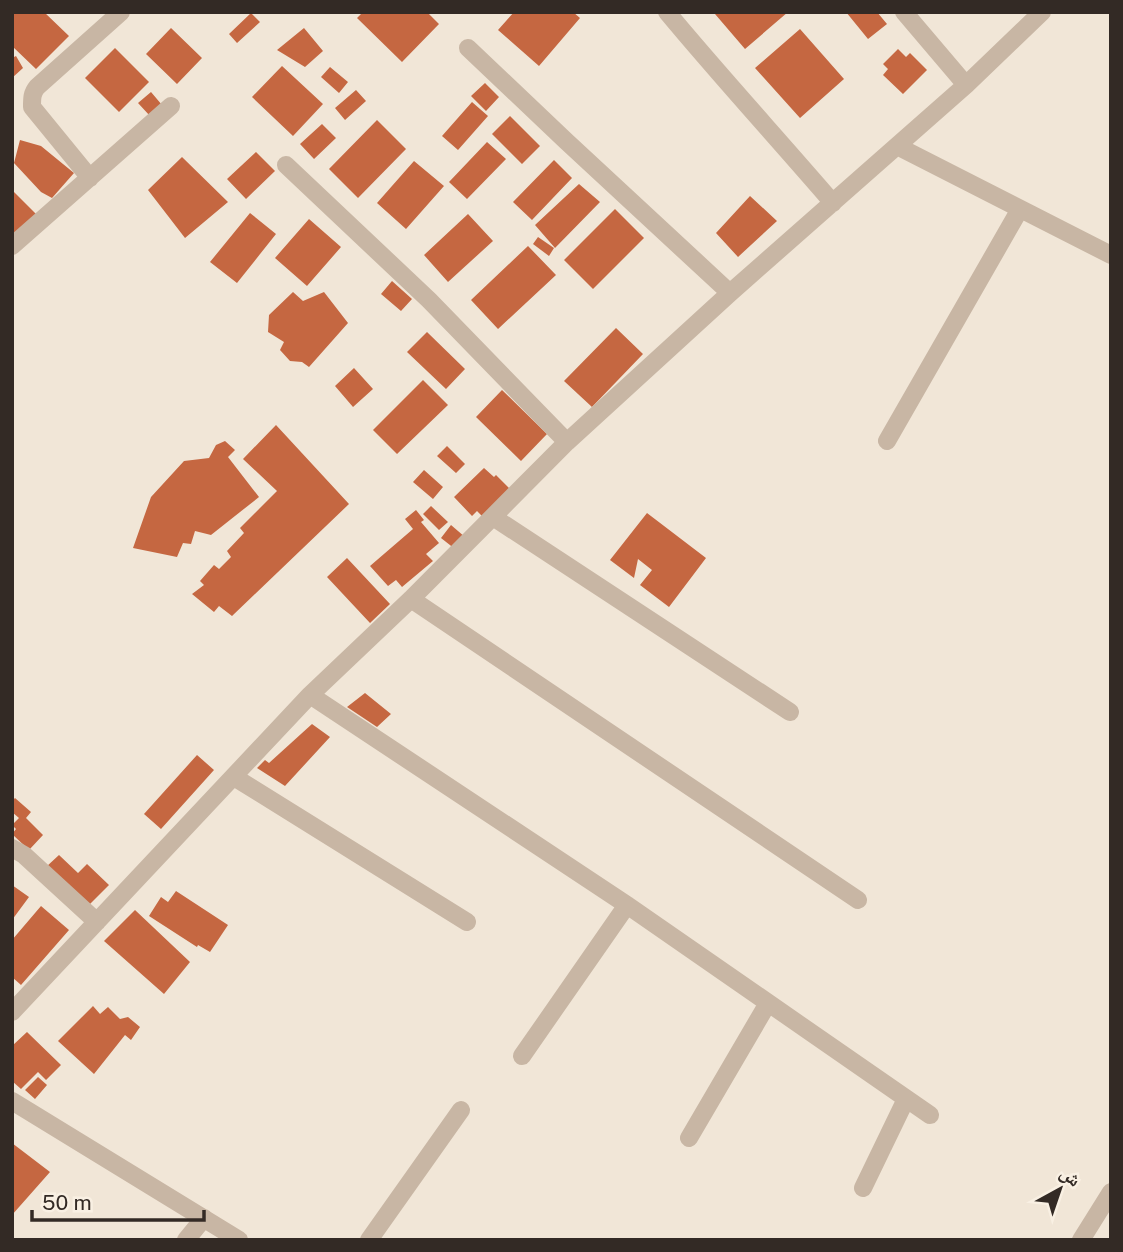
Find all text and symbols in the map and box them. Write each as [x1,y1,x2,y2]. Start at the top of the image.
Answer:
north arrow [1025,1154,1095,1224]
text: ش [1055,1161,1086,1192]
scale bar [32,1178,203,1222]
text: 50 m [42,1190,92,1215]

